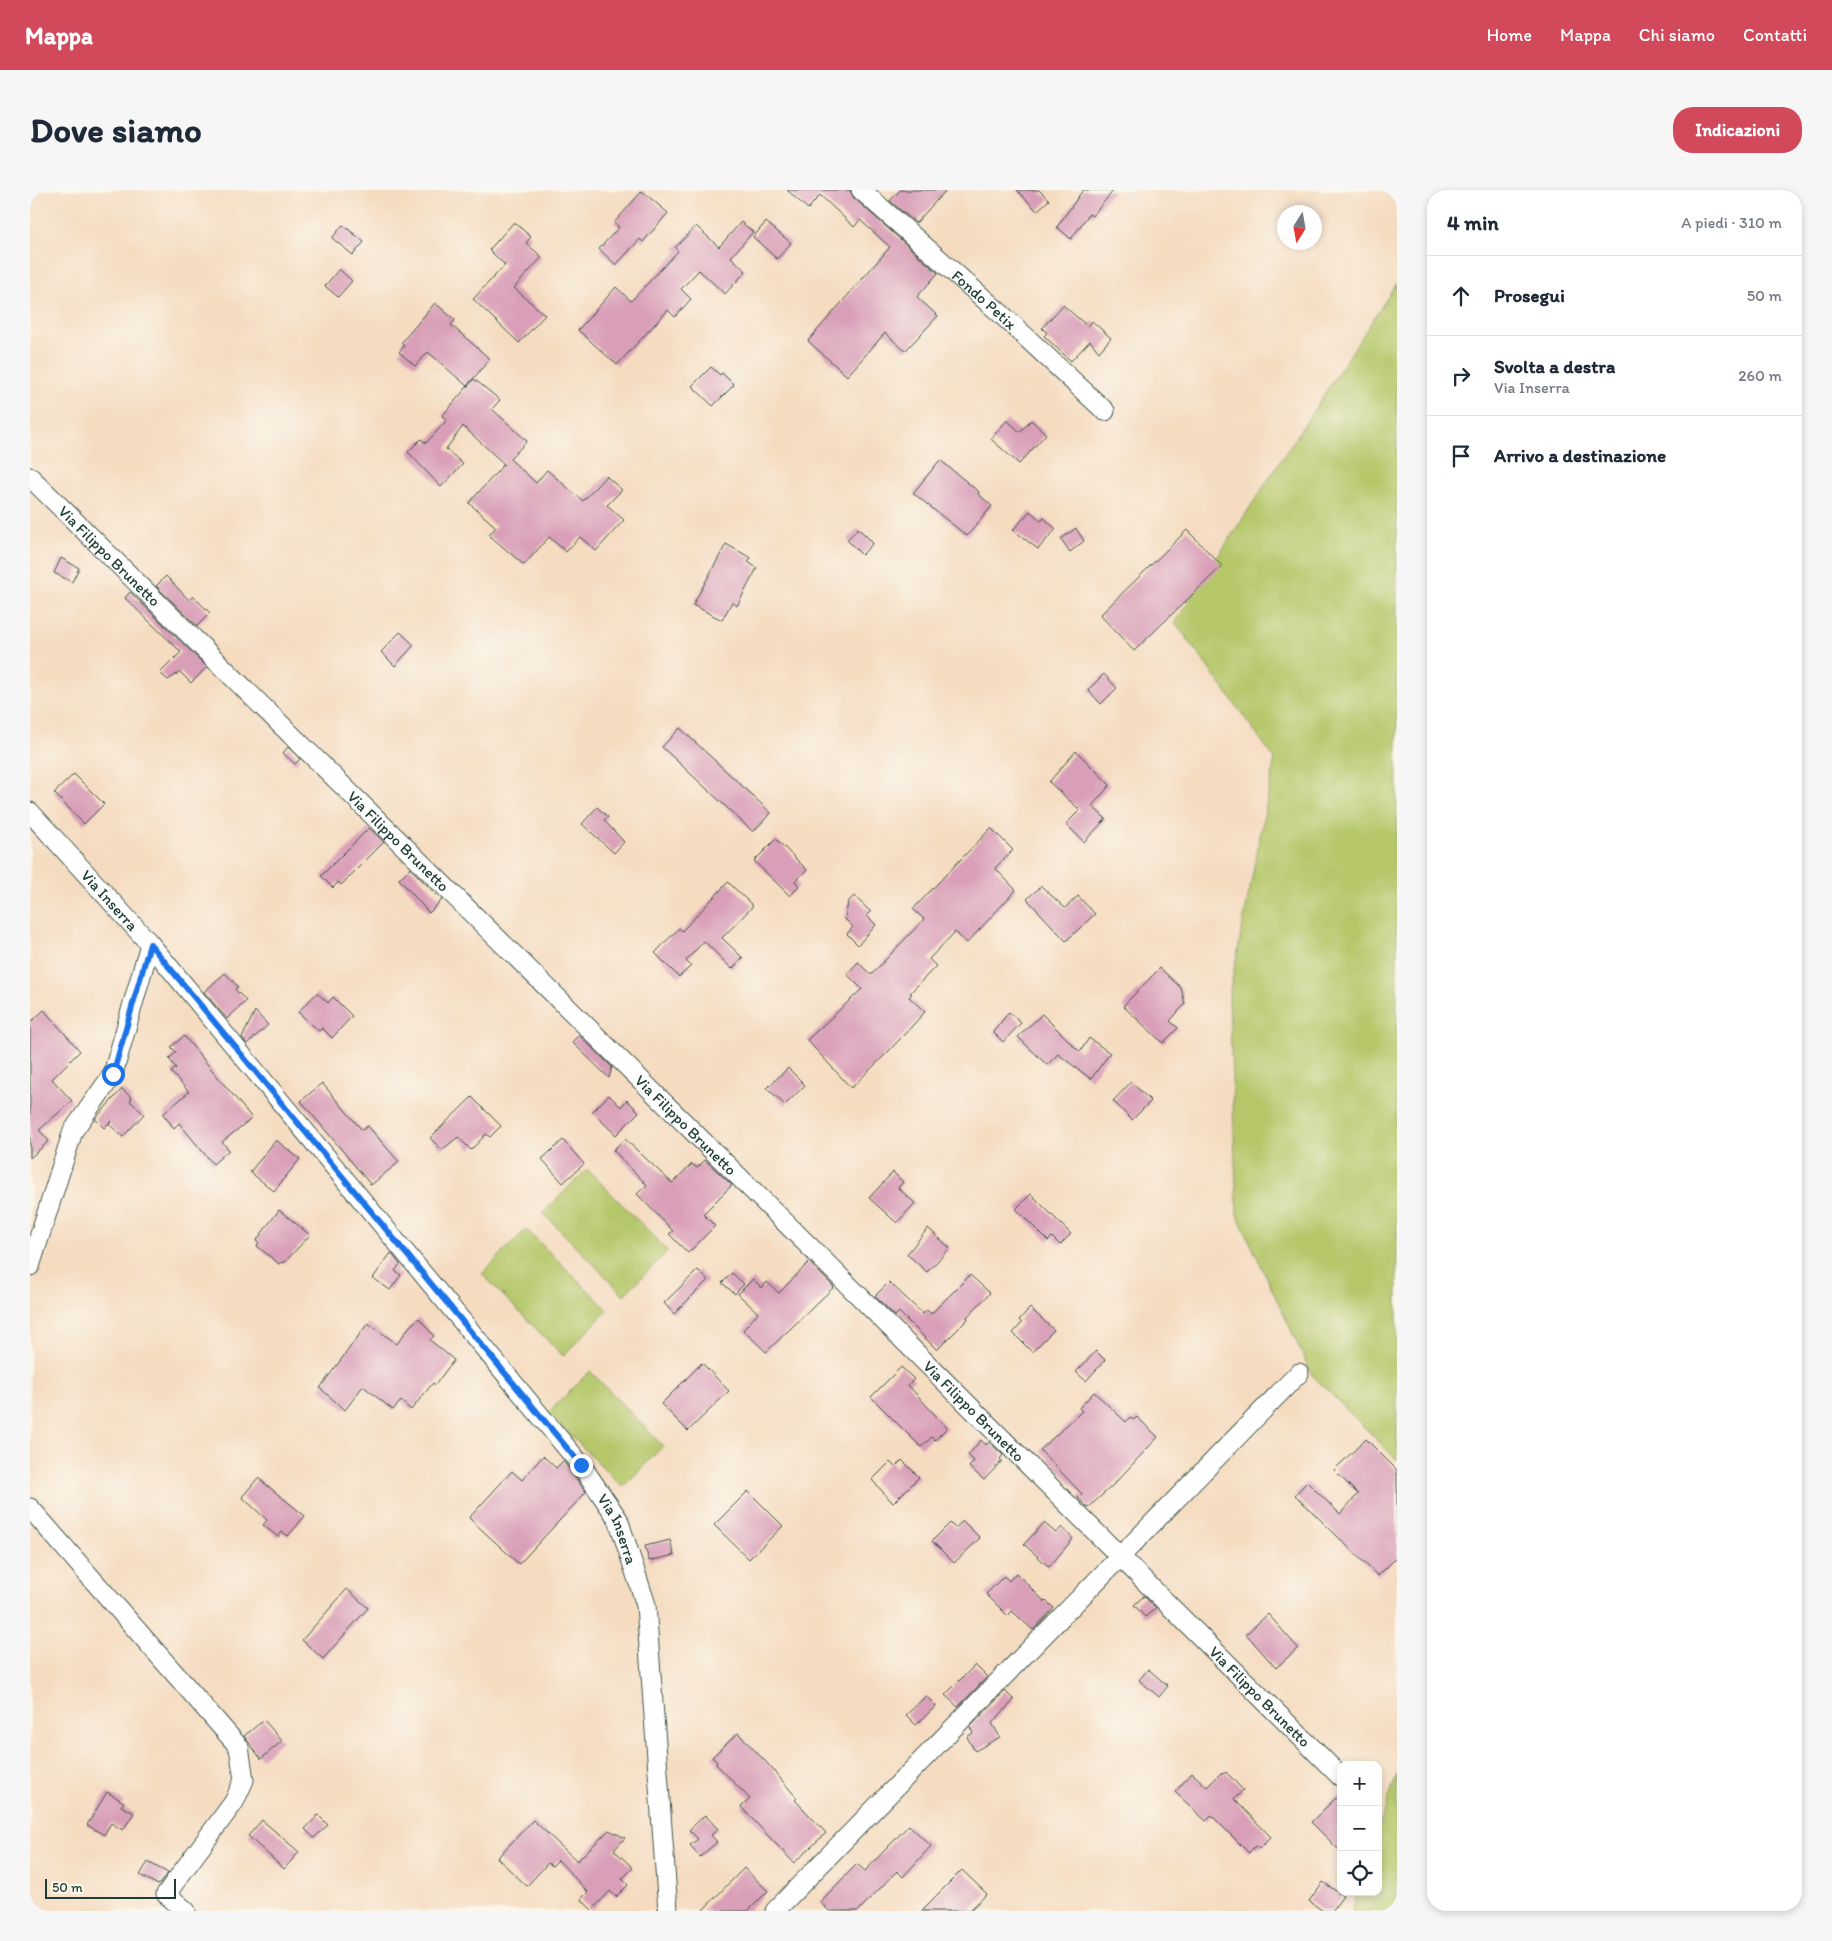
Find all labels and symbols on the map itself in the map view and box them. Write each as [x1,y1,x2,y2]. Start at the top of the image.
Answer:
north arrow [1277,205,1322,250]
street label: Fondo Petix [948,266,1020,334]
street label: Via Filippo Brunetto [54,502,164,610]
street label: Via Filippo Brunetto [343,787,453,896]
street label: Via Inserra [77,866,143,935]
route start [102,1063,125,1086]
street label: Via Filippo Brunetto [631,1071,741,1179]
street label: Via Filippo Brunetto [919,1357,1028,1466]
route end [570,1454,593,1477]
street label: Via Inserra [593,1490,641,1567]
street label: Via Filippo Brunetto [1205,1642,1314,1751]
scale bar [45,1876,176,1899]

